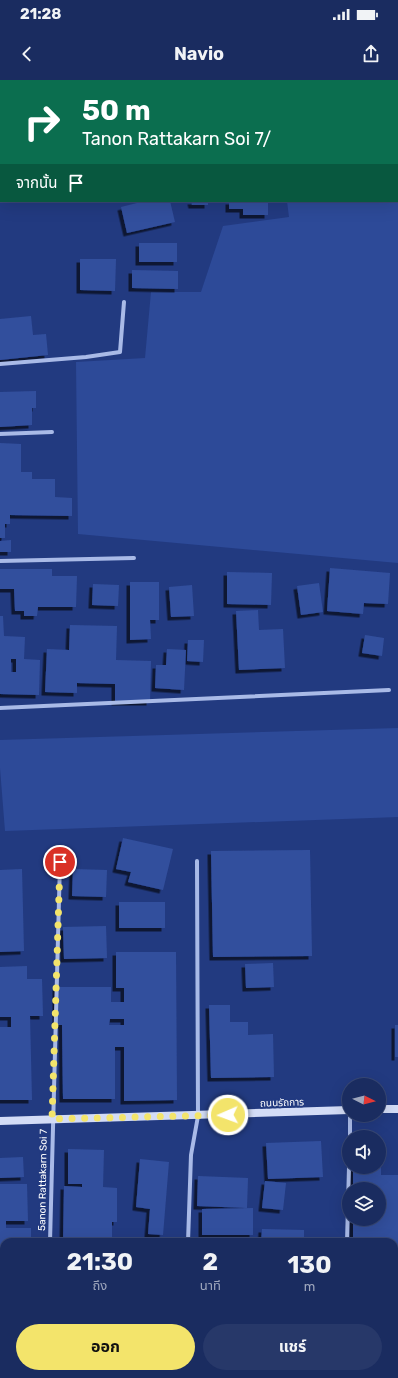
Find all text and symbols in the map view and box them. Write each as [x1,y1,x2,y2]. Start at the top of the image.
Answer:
text: 21:28 [20,5,62,23]
icon: back [16,43,38,65]
text: Navio [174,43,224,65]
icon: share [360,43,382,65]
text: 50 m [82,94,151,127]
icon: right [16,96,68,148]
text: Tanon Rattakarn Soi 7/ [82,128,271,150]
icon: arrive [65,172,87,194]
text: จากนั้น [16,174,57,192]
pin [43,845,77,879]
icon: arrive [49,851,71,873]
north arrow [342,1078,386,1122]
map controls [342,1078,386,1226]
position arrow [207,1094,249,1136]
street label: ถนนรัถการ [260,1096,304,1110]
street label: 5anon Rattakarn Soi 7 [36,1129,50,1231]
button: sound [342,1130,386,1174]
button: layers [342,1182,386,1226]
text: 21:30 [67,1248,133,1276]
text: 2 [202,1248,218,1276]
text: 130 [287,1251,331,1279]
text: ถึง [92,1278,107,1293]
text: นาที [200,1278,221,1293]
text: m [304,1279,315,1294]
button: ออก [16,1324,195,1370]
button: แชร์ [203,1324,382,1370]

